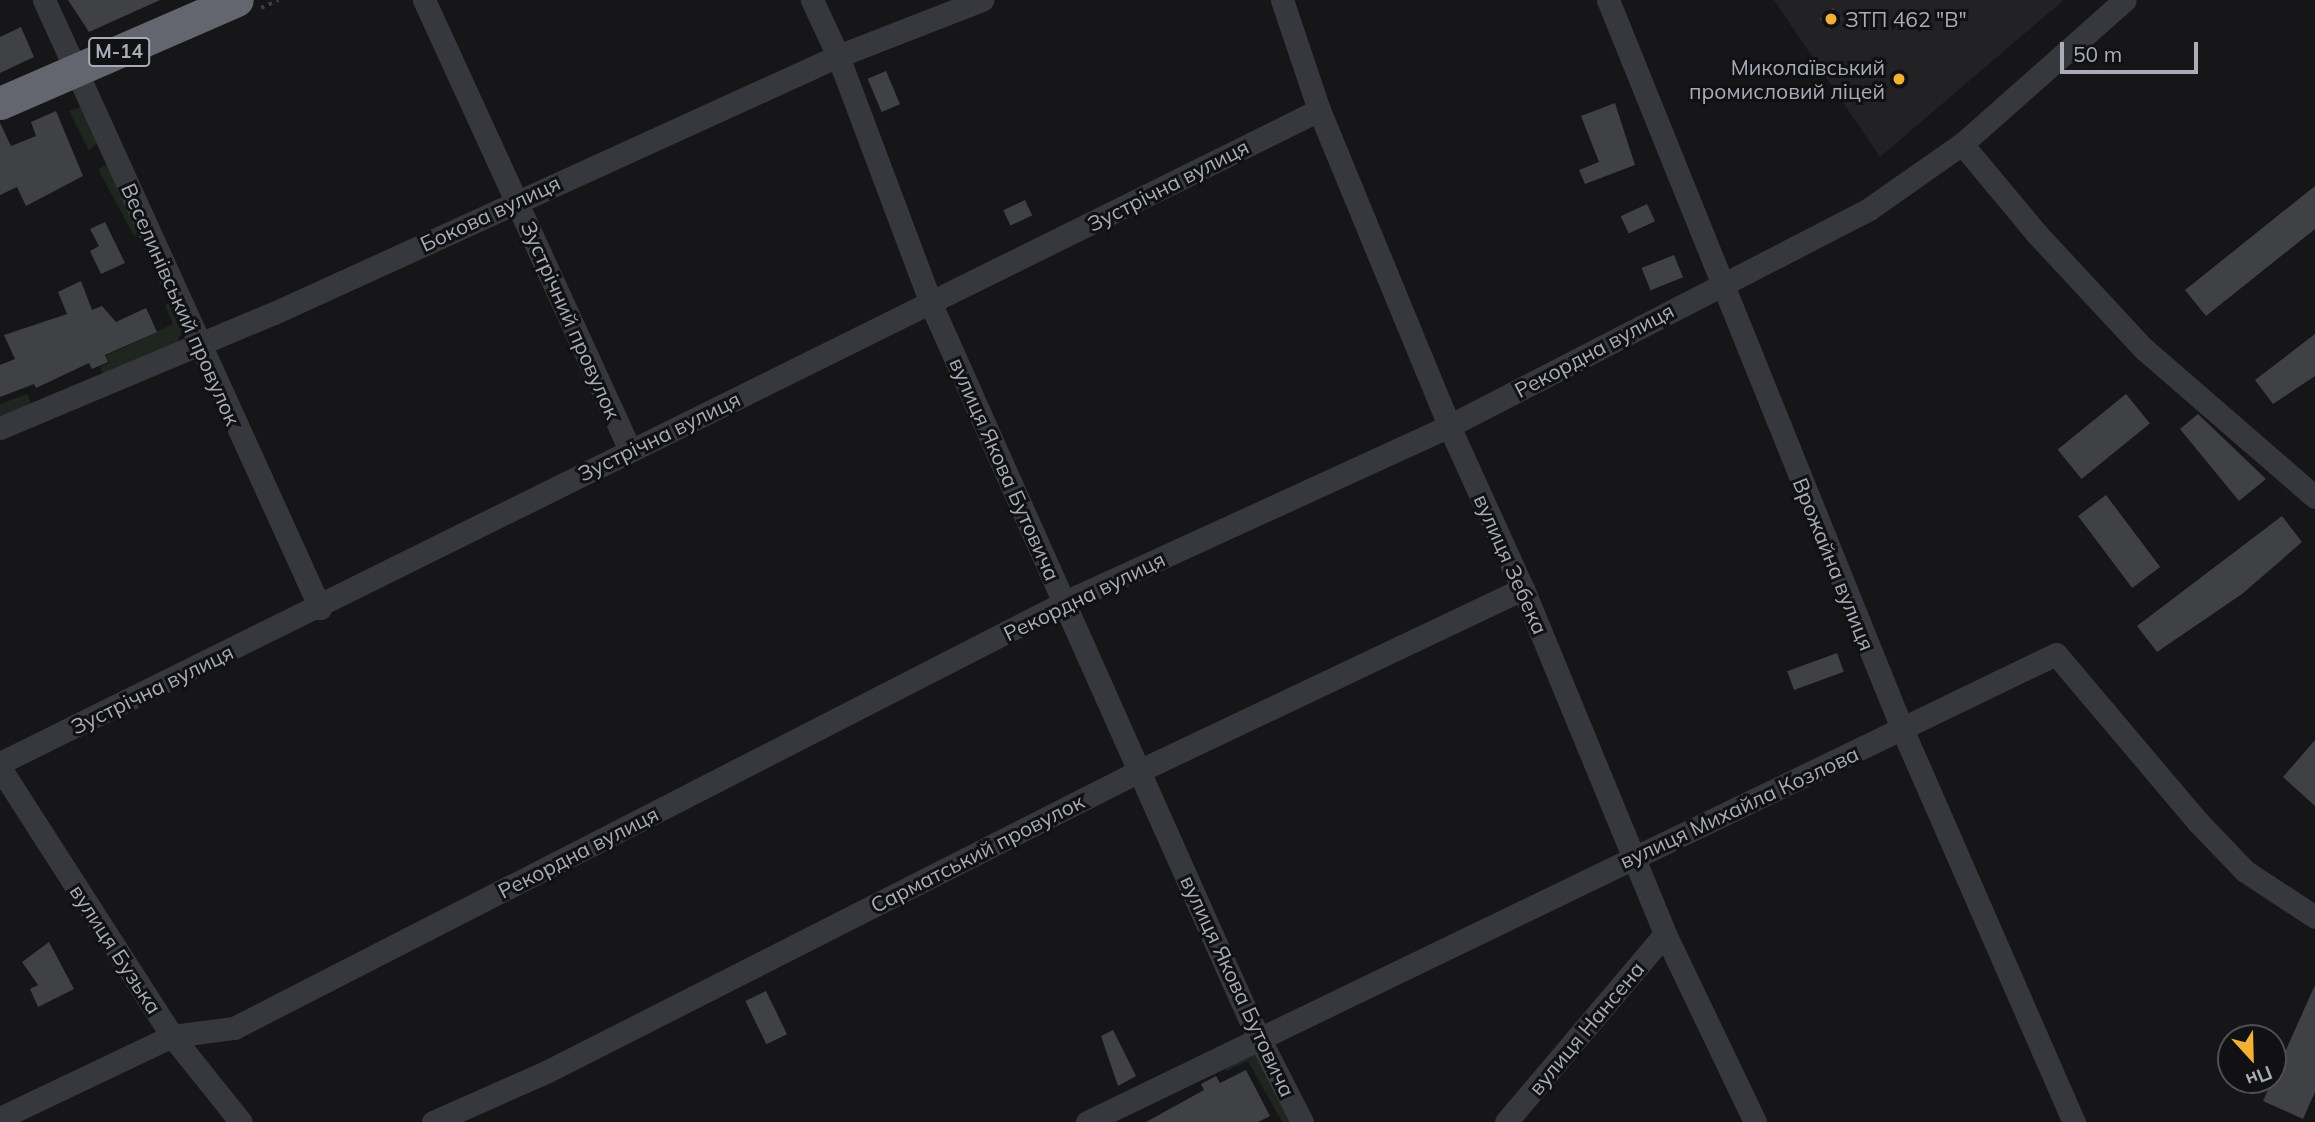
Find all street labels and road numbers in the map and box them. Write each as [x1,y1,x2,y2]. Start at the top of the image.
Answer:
road number: М-14 [88,36,150,68]
street label: Зустрічна вулиця [1083,133,1253,237]
street label: Бокова вулиця [416,170,564,256]
street label: Веселинівський провулок [116,179,246,429]
street label: Зустрічний провулок [516,217,626,423]
street label: Рекордна вулиця [1510,297,1678,403]
street label: вулиця Якова Бутовича [944,354,1066,584]
street label: Зустрічна вулиця [574,386,744,486]
street label: Врожайна вулиця [1788,474,1880,654]
street label: вулиця Зебека [1469,490,1553,638]
street label: Рекордна вулиця [999,546,1169,646]
street label: Зустрічна вулиця [67,639,237,739]
street label: вулиця Михайла Козлова [1616,741,1862,873]
street label: Сарматський провулок [866,788,1088,918]
street label: Рекордна вулиця [494,801,662,903]
street label: вулиця Якова Бутовича [1176,871,1300,1101]
street label: вулиця Бузька [65,880,167,1018]
street label: вулиця Нансена [1523,956,1649,1100]

